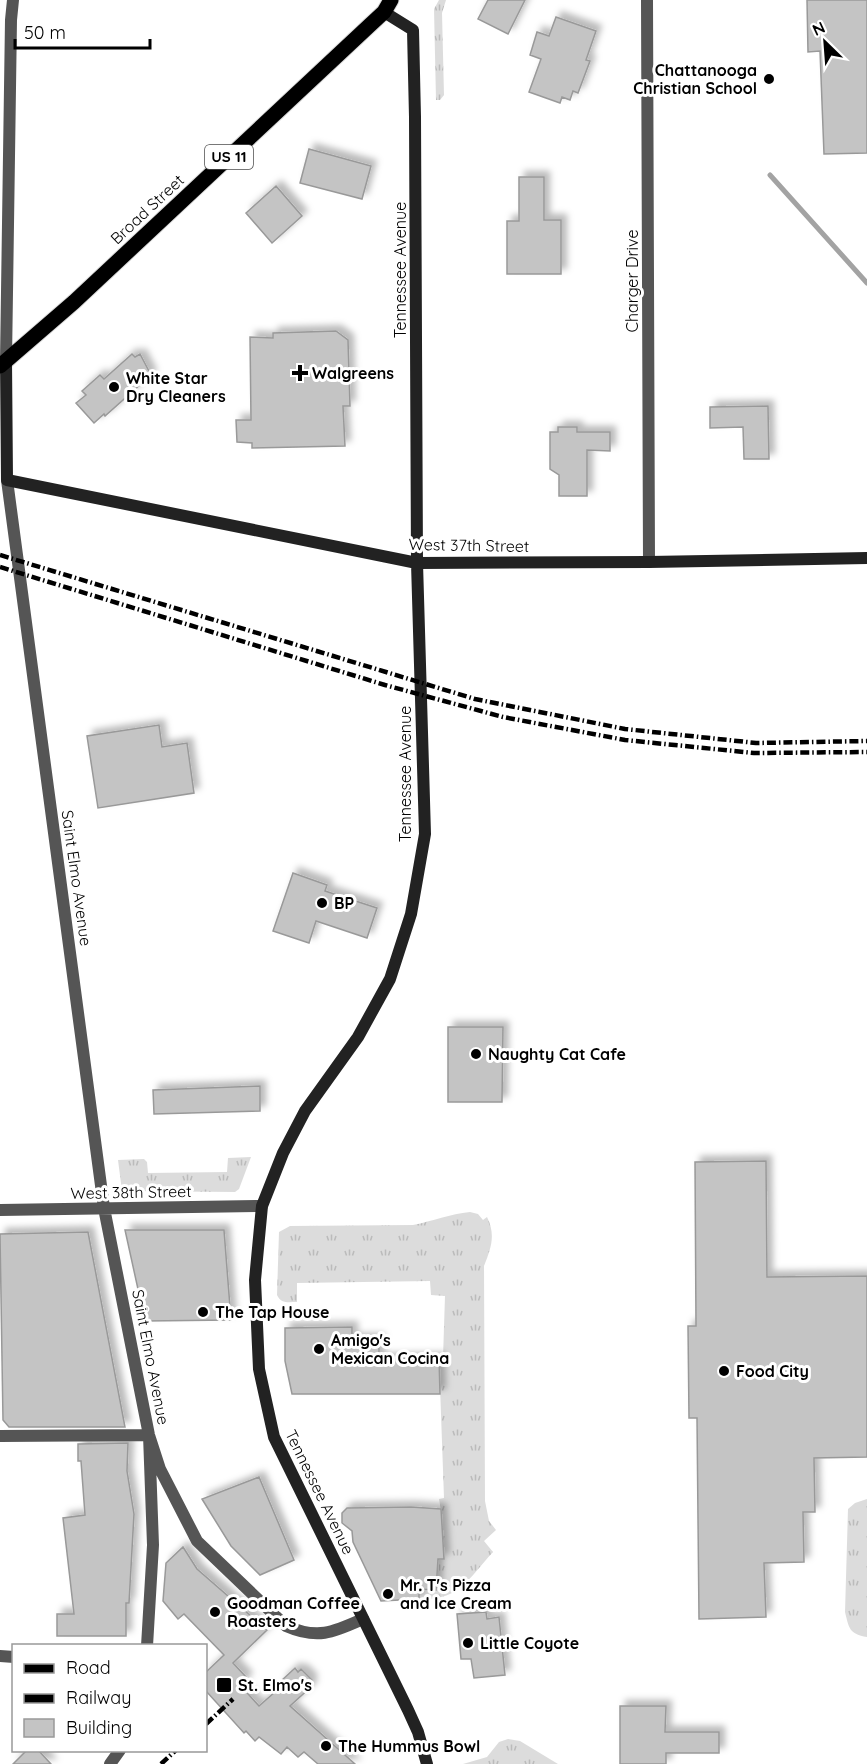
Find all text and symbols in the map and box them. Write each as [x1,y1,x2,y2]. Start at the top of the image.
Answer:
scale bar [15,12,150,50]
north arrow [795,12,855,72]
text: N [809,17,828,40]
text: 50 m [24,21,66,44]
place label: Chattanooga Christian School [633,60,757,98]
marker: Chattanooga Christian School [762,72,776,86]
road number: US 11 [205,145,253,169]
street label: Broad Street [106,170,188,248]
street label: Tennessee Avenue [390,202,410,338]
street label: Charger Drive [622,230,642,332]
place label: Walgreens [312,363,394,383]
marker: Walgreens [293,366,307,380]
place label: White Star Dry Cleaners [126,368,226,406]
marker: White Star Dry Cleaners [107,380,121,394]
street label: West 37th Street [408,534,530,556]
street label: Tennessee Avenue [395,706,415,842]
street label: Saint Elmo Avenue [58,809,96,947]
place label: BP [334,893,354,913]
marker: BP [315,896,329,910]
place label: Naughty Cat Cafe [488,1044,626,1064]
marker: Naughty Cat Cafe [469,1047,483,1061]
street label: West 38th Street [70,1181,192,1203]
street label: Saint Elmo Avenue [128,1288,174,1426]
place label: The Tap House [215,1302,329,1322]
marker: The Tap House [196,1305,210,1319]
place label: Amigo's Mexican Cocina [331,1330,449,1368]
marker: Amigo's Mexican Cocina [312,1342,326,1356]
place label: Food City [736,1361,809,1381]
marker: Food City [717,1364,731,1378]
street label: Tennessee Avenue [281,1426,359,1558]
place label: Mr. T's Pizza and Ice Cream [400,1575,512,1613]
marker: Mr. T's Pizza and Ice Cream [381,1587,395,1601]
place label: Goodman Coffee Roasters [227,1593,360,1631]
marker: Goodman Coffee Roasters [208,1605,222,1619]
place label: Little Coyote [480,1633,579,1653]
marker: Little Coyote [461,1636,475,1650]
legend [12,1644,207,1752]
text: Road [66,1656,111,1679]
place label: St. Elmo's [238,1675,312,1695]
marker: St. Elmo's [215,1676,233,1694]
text: Railway [66,1686,132,1709]
text: Building [66,1716,132,1739]
place label: The Hummus Bowl [338,1736,480,1756]
marker: The Hummus Bowl [319,1739,333,1753]

